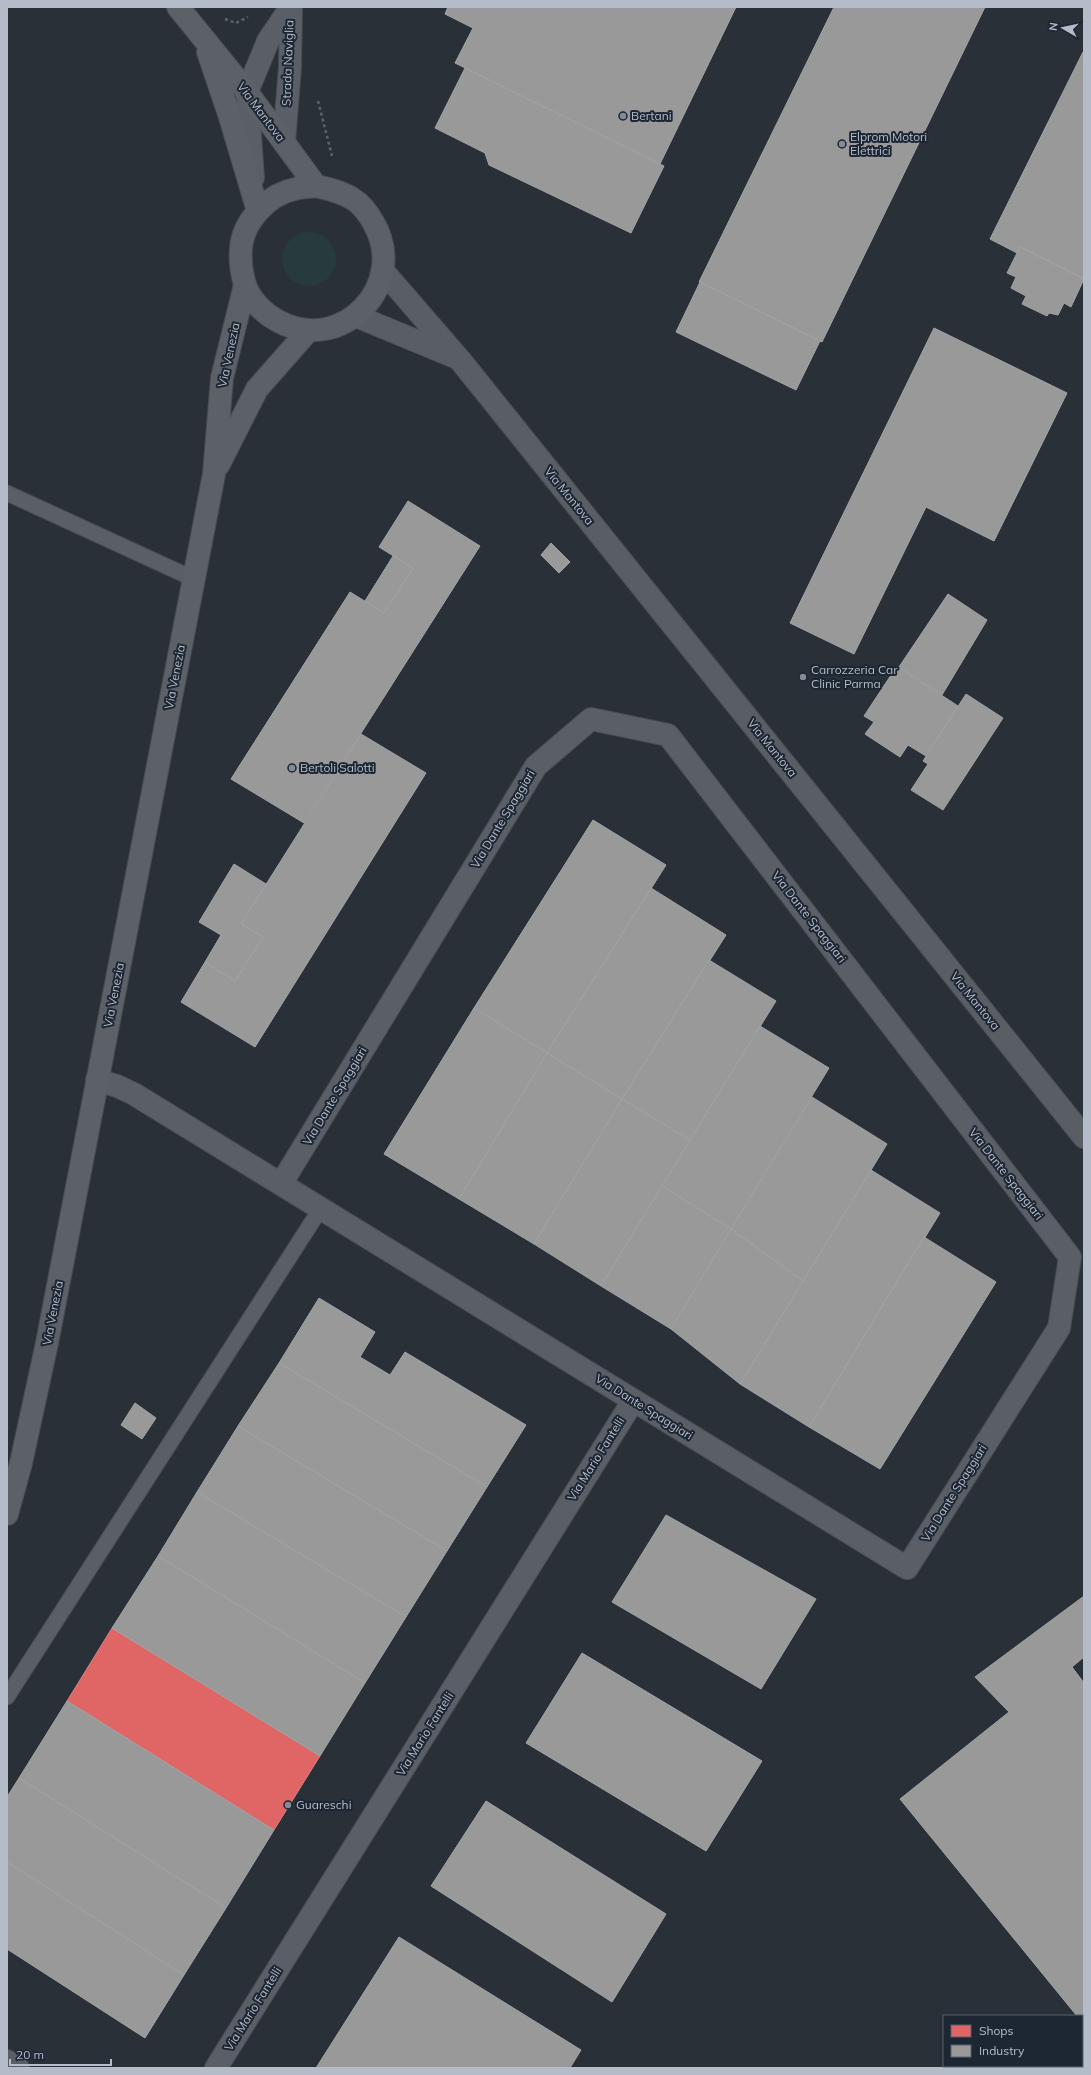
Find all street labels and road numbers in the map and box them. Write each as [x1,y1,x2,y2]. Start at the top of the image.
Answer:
street label: Strada Naviglia [279,20,296,106]
street label: Via Mantova [234,79,289,144]
street label: Via Venezia [214,321,243,389]
street label: Via Mantova [541,464,597,528]
street label: Via Venezia [161,643,188,711]
street label: Via Mantova [744,716,800,780]
street label: Via Dante Spaggiari [467,767,538,871]
street label: Via Dante Spaggiari [769,868,850,966]
street label: Via Venezia [100,961,127,1029]
street label: Via Mantova [947,969,1003,1033]
street label: Via Dante Spaggiari [299,1044,370,1148]
street label: Via Dante Spaggiari [966,1125,1047,1223]
street label: Via Venezia [39,1279,66,1347]
street label: Via Dante Spaggiari [593,1370,696,1443]
street label: Via Mario Fantelli [564,1414,628,1504]
street label: Via Dante Spaggiari [917,1441,990,1544]
street label: Via Mario Fantelli [393,1689,457,1779]
street label: Via Mario Fantelli [221,1964,285,2054]

